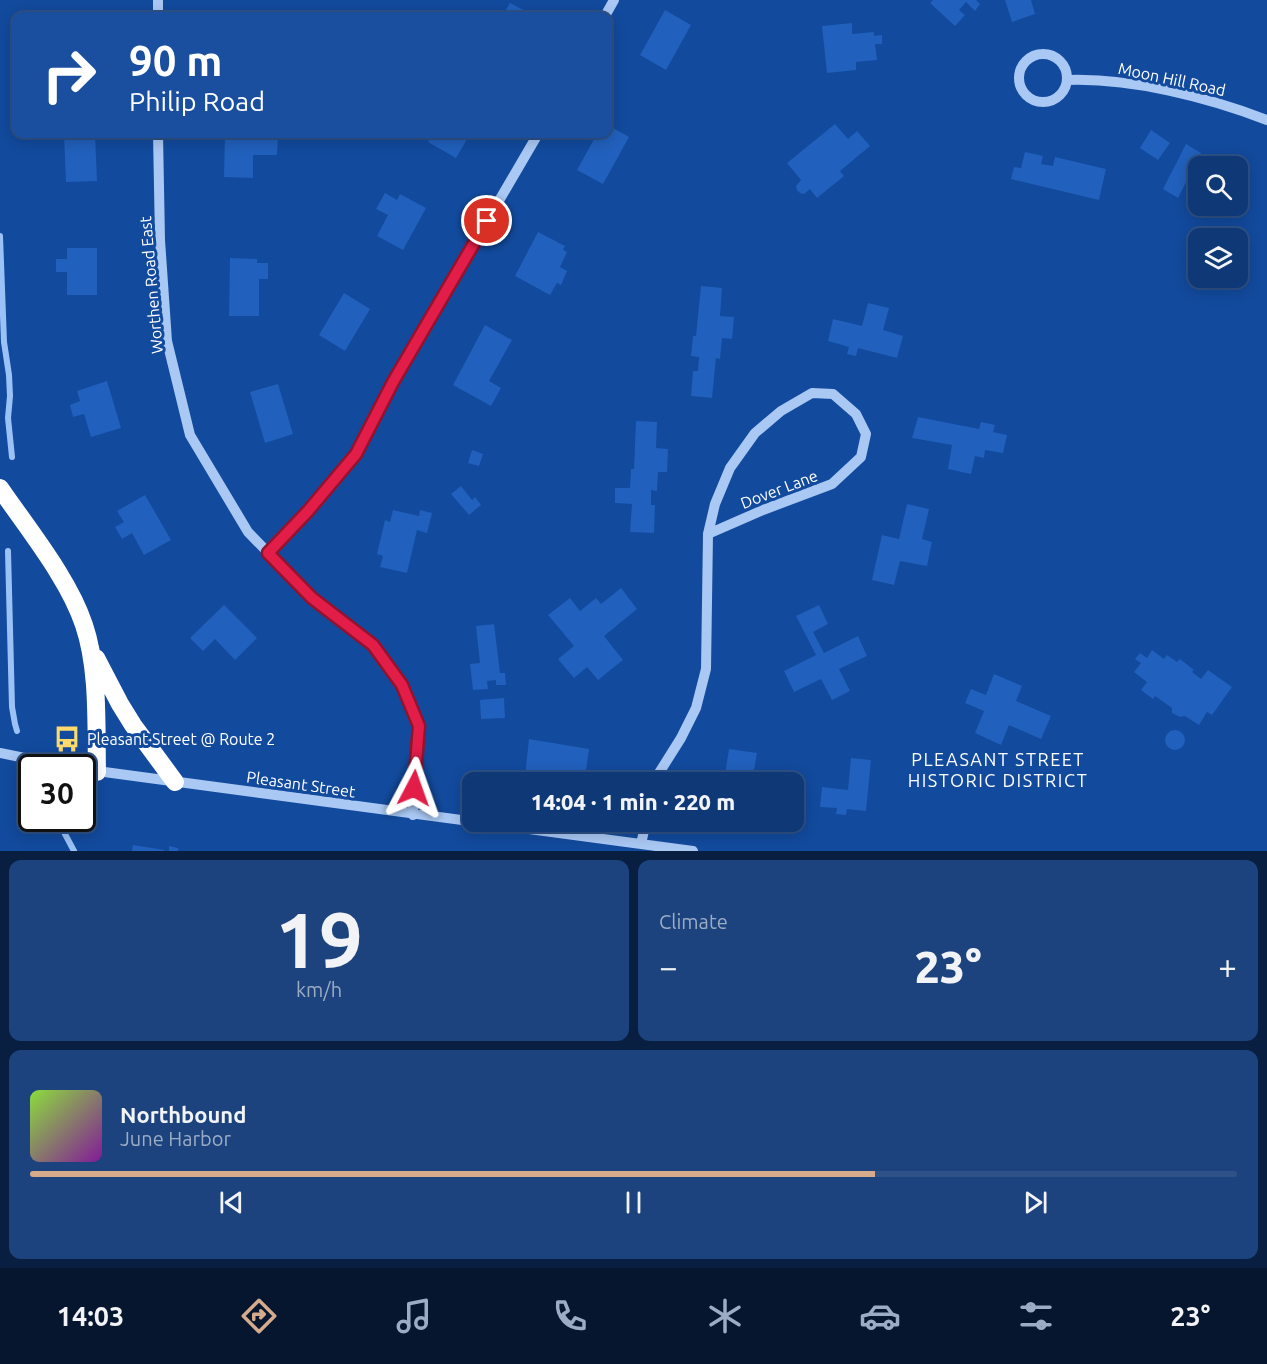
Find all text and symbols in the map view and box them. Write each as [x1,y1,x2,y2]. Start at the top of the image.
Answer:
icon: right [30,36,108,114]
text: 90 m [129,37,223,84]
street label: Moon Hill Road [1117,59,1227,99]
text: Philip Road [129,86,265,116]
map controls [1188,156,1248,288]
button: search [1188,156,1248,216]
pin [461,195,512,246]
icon: arrive [470,204,503,237]
street label: Worthen Road East [136,215,166,355]
button: layers [1188,228,1248,288]
street label: Dover Lane [738,466,820,512]
bus stop icon: Pleasant Street @ Route 2 [52,724,82,754]
place label: Pleasant Street @ Route 2 [87,730,275,748]
district label: PLEASANT STREET HISTORIC DISTRICT [908,749,1088,790]
speed limit sign: 30 [18,754,96,832]
position arrow [382,756,446,820]
street label: Pleasant Street [245,767,357,801]
text: 14:04 · 1 min · 220 m [531,789,735,814]
text: 19 [275,895,363,983]
text: Climate [659,910,728,933]
text: 23° [914,941,982,992]
text: − [659,948,678,985]
text: + [1218,948,1237,985]
text: km/h [296,978,342,1001]
text: Northbound [120,1102,246,1127]
text: June Harbor [120,1127,231,1150]
icon: previous [215,1186,248,1219]
icon: pause [617,1186,650,1219]
icon: next [1019,1186,1052,1219]
icon: directions [238,1295,280,1337]
icon: music [393,1295,435,1337]
icon: phone [549,1295,591,1337]
icon: climate [704,1295,746,1337]
icon: car [859,1295,901,1337]
icon: filters [1015,1295,1057,1337]
text: 14:03 [57,1301,124,1331]
text: 23° [1170,1301,1210,1331]

